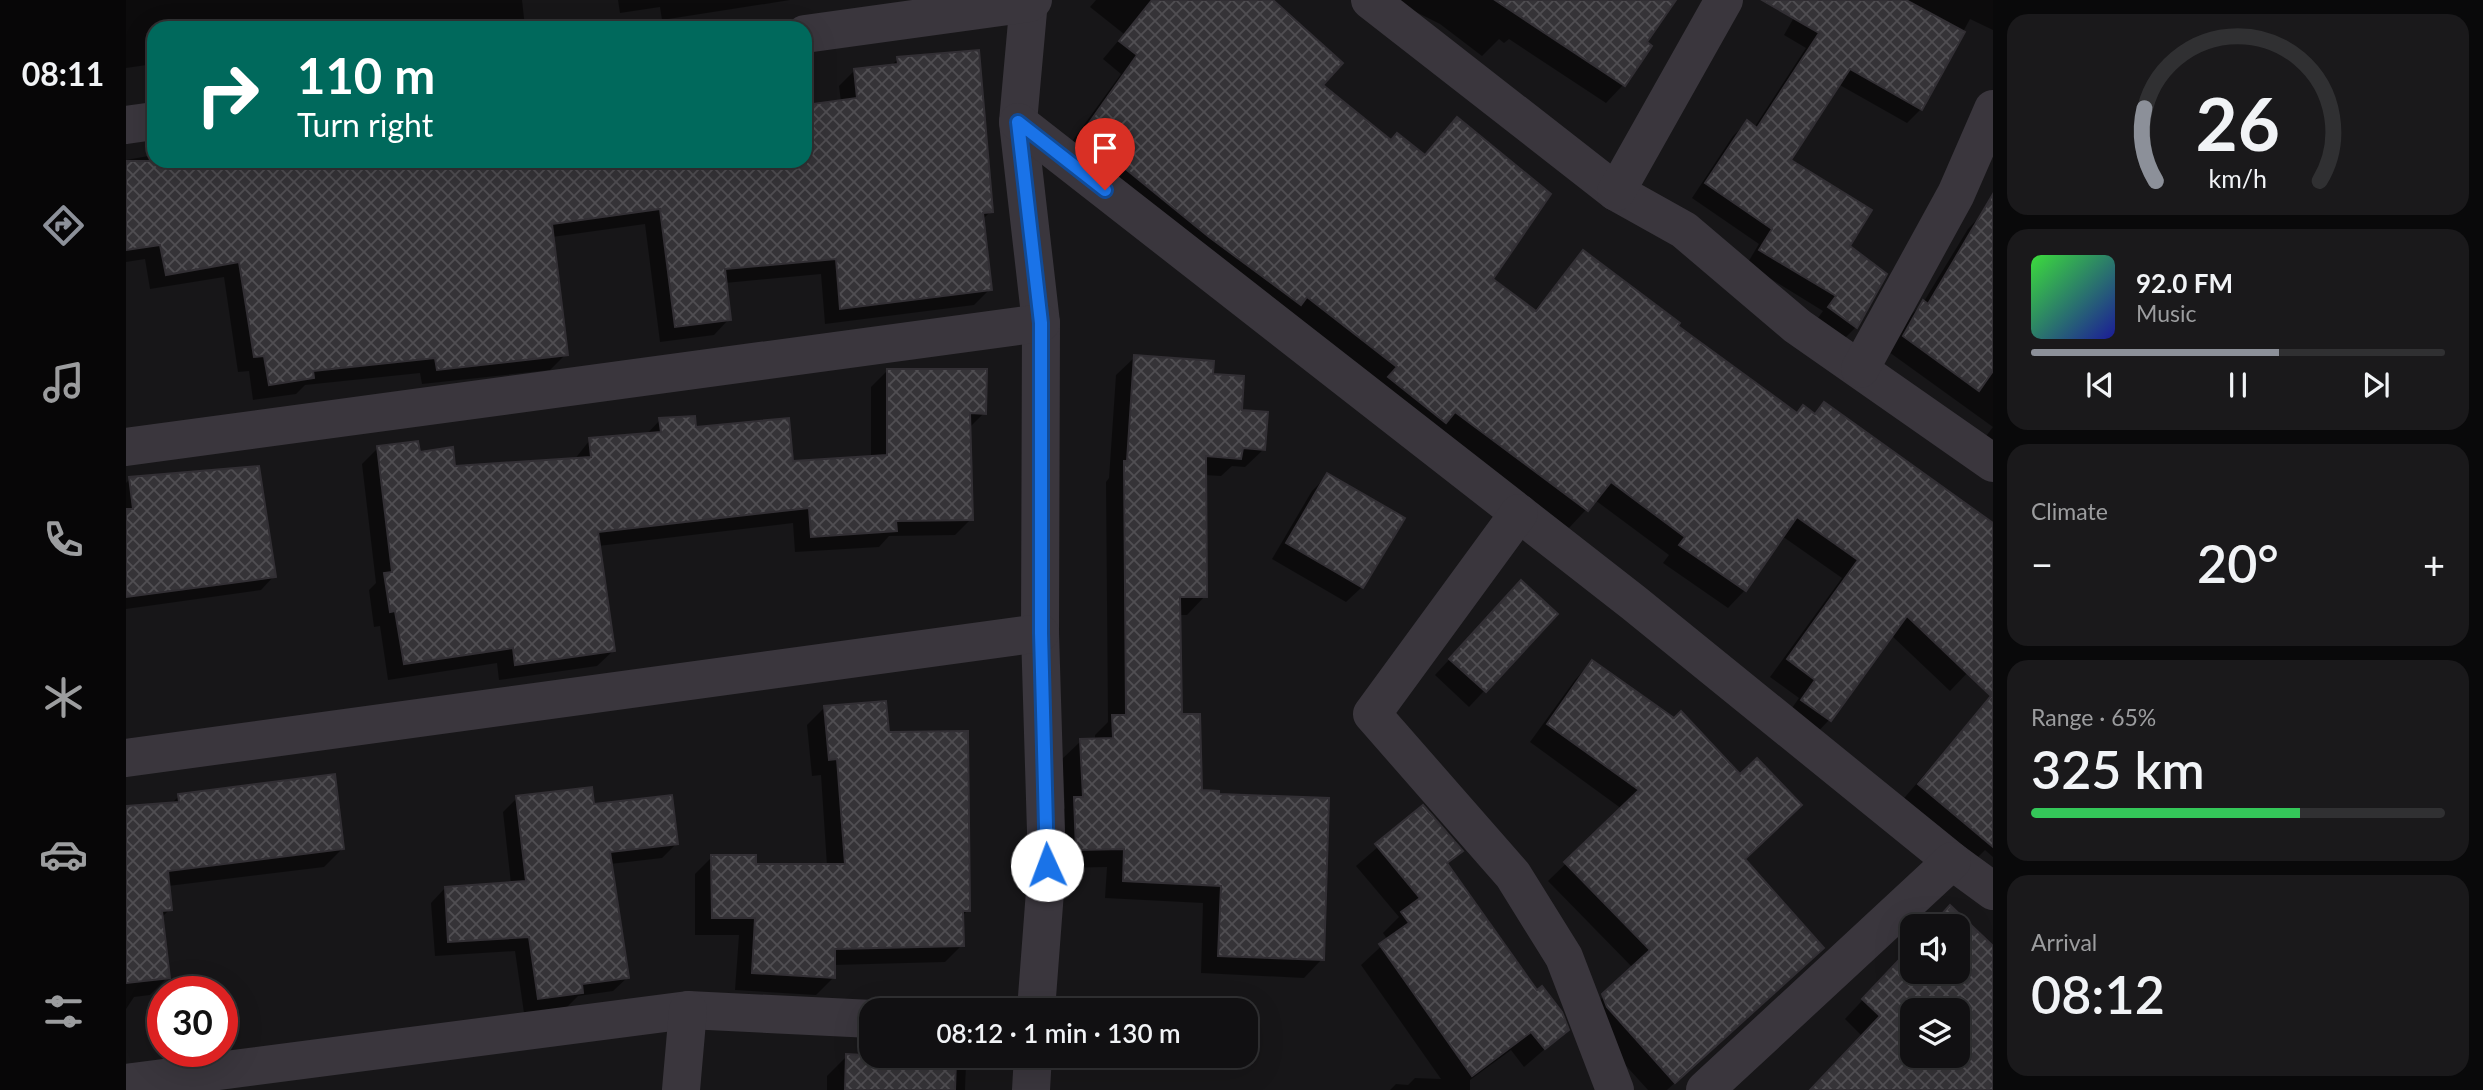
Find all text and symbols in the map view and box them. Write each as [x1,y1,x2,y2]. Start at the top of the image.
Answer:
text: 110 m [297,46,435,104]
icon: right [182,49,273,140]
text: 08:11 [22,54,104,93]
text: 26 [2196,79,2280,167]
text: Turn right [297,105,433,144]
pin [1075,118,1135,190]
icon: arrive [1086,129,1124,167]
text: km/h [2209,162,2267,192]
icon: directions [39,201,88,250]
text: 92.0 FM [2136,267,2233,299]
text: Music [2136,299,2196,327]
icon: music [39,358,88,407]
icon: previous [2081,366,2119,404]
icon: pause [2219,366,2257,404]
icon: next [2357,366,2395,404]
text: Climate [2031,497,2108,525]
icon: phone [39,515,88,564]
text: 20° [2197,532,2279,594]
text: − [2031,541,2053,587]
text: + [2423,541,2445,587]
icon: climate [39,673,88,722]
text: Range · 65% [2031,703,2156,731]
text: 325 km [2031,738,2205,800]
position arrow [1010,828,1084,902]
icon: car [39,830,88,879]
map controls [1900,914,1970,1068]
button: sound [1900,914,1970,984]
text: Arrival [2031,928,2097,956]
text: 08:12 [2031,963,2165,1025]
speed limit sign: 30 [147,976,238,1067]
icon: filters [39,987,88,1036]
button: layers [1900,998,1970,1068]
text: 08:12 · 1 min · 130 m [936,1017,1181,1049]

